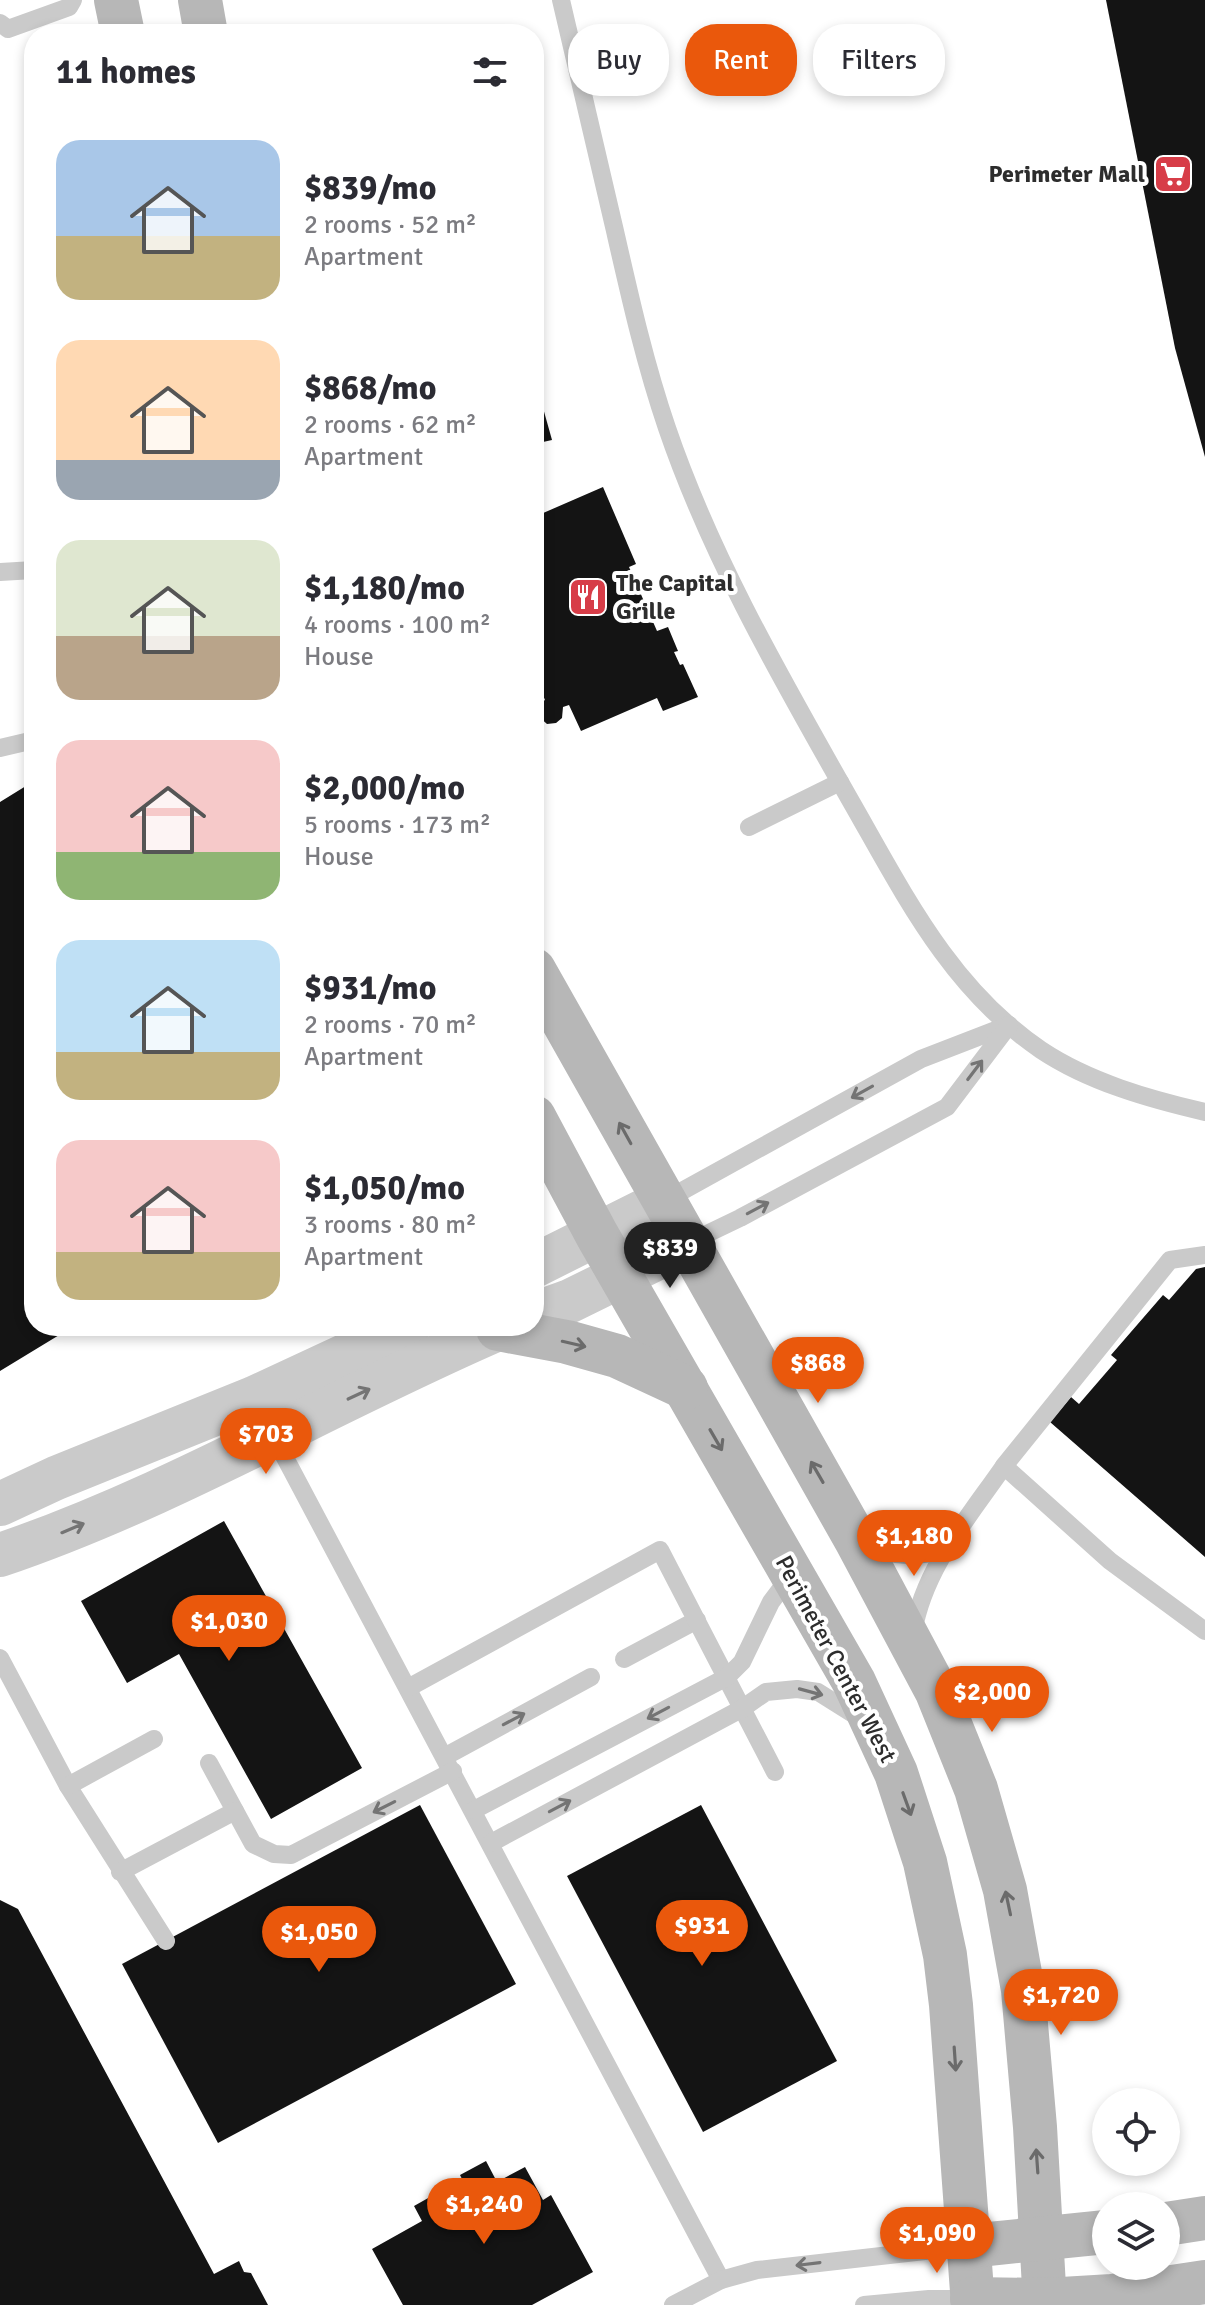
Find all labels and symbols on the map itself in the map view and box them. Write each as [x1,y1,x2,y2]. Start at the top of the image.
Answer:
supermarket icon: Perimeter Mall [1152,153,1194,195]
place label: Perimeter Mall [988,159,1145,189]
place label: The Capital Grille [616,568,735,626]
restaurant icon: The Capital Grille [567,576,609,618]
one-way arrow [966,1060,983,1081]
one-way arrow [851,1084,874,1100]
one-way arrow [617,1122,633,1145]
one-way arrow [746,1200,770,1216]
pin: $839 [623,1222,717,1290]
one-way arrow [561,1337,587,1352]
pin: $868 [771,1337,865,1405]
one-way arrow [347,1386,371,1401]
pin: $703 [219,1408,313,1476]
one-way arrow [708,1428,724,1451]
one-way arrow [809,1461,824,1485]
pin: $1,180 [849,1510,979,1578]
one-way arrow [61,1520,85,1535]
street label: Perimeter Center West [769,1550,903,1768]
pin: $1,030 [164,1595,294,1663]
pin: $2,000 [927,1666,1057,1734]
one-way arrow [798,1686,823,1701]
one-way arrow [647,1706,670,1722]
one-way arrow [502,1711,525,1727]
one-way arrow [901,1792,915,1816]
one-way arrow [547,1798,571,1814]
one-way arrow [372,1799,396,1815]
one-way arrow [1000,1890,1015,1916]
pin: $931 [655,1900,749,1968]
pin: $1,050 [254,1906,384,1974]
pin: $1,720 [996,1969,1126,2037]
one-way arrow [948,2045,963,2072]
one-way arrow [1029,2148,1044,2175]
pin: $1,240 [419,2178,549,2246]
pin: $1,090 [872,2207,1002,2275]
one-way arrow [795,2256,822,2271]

